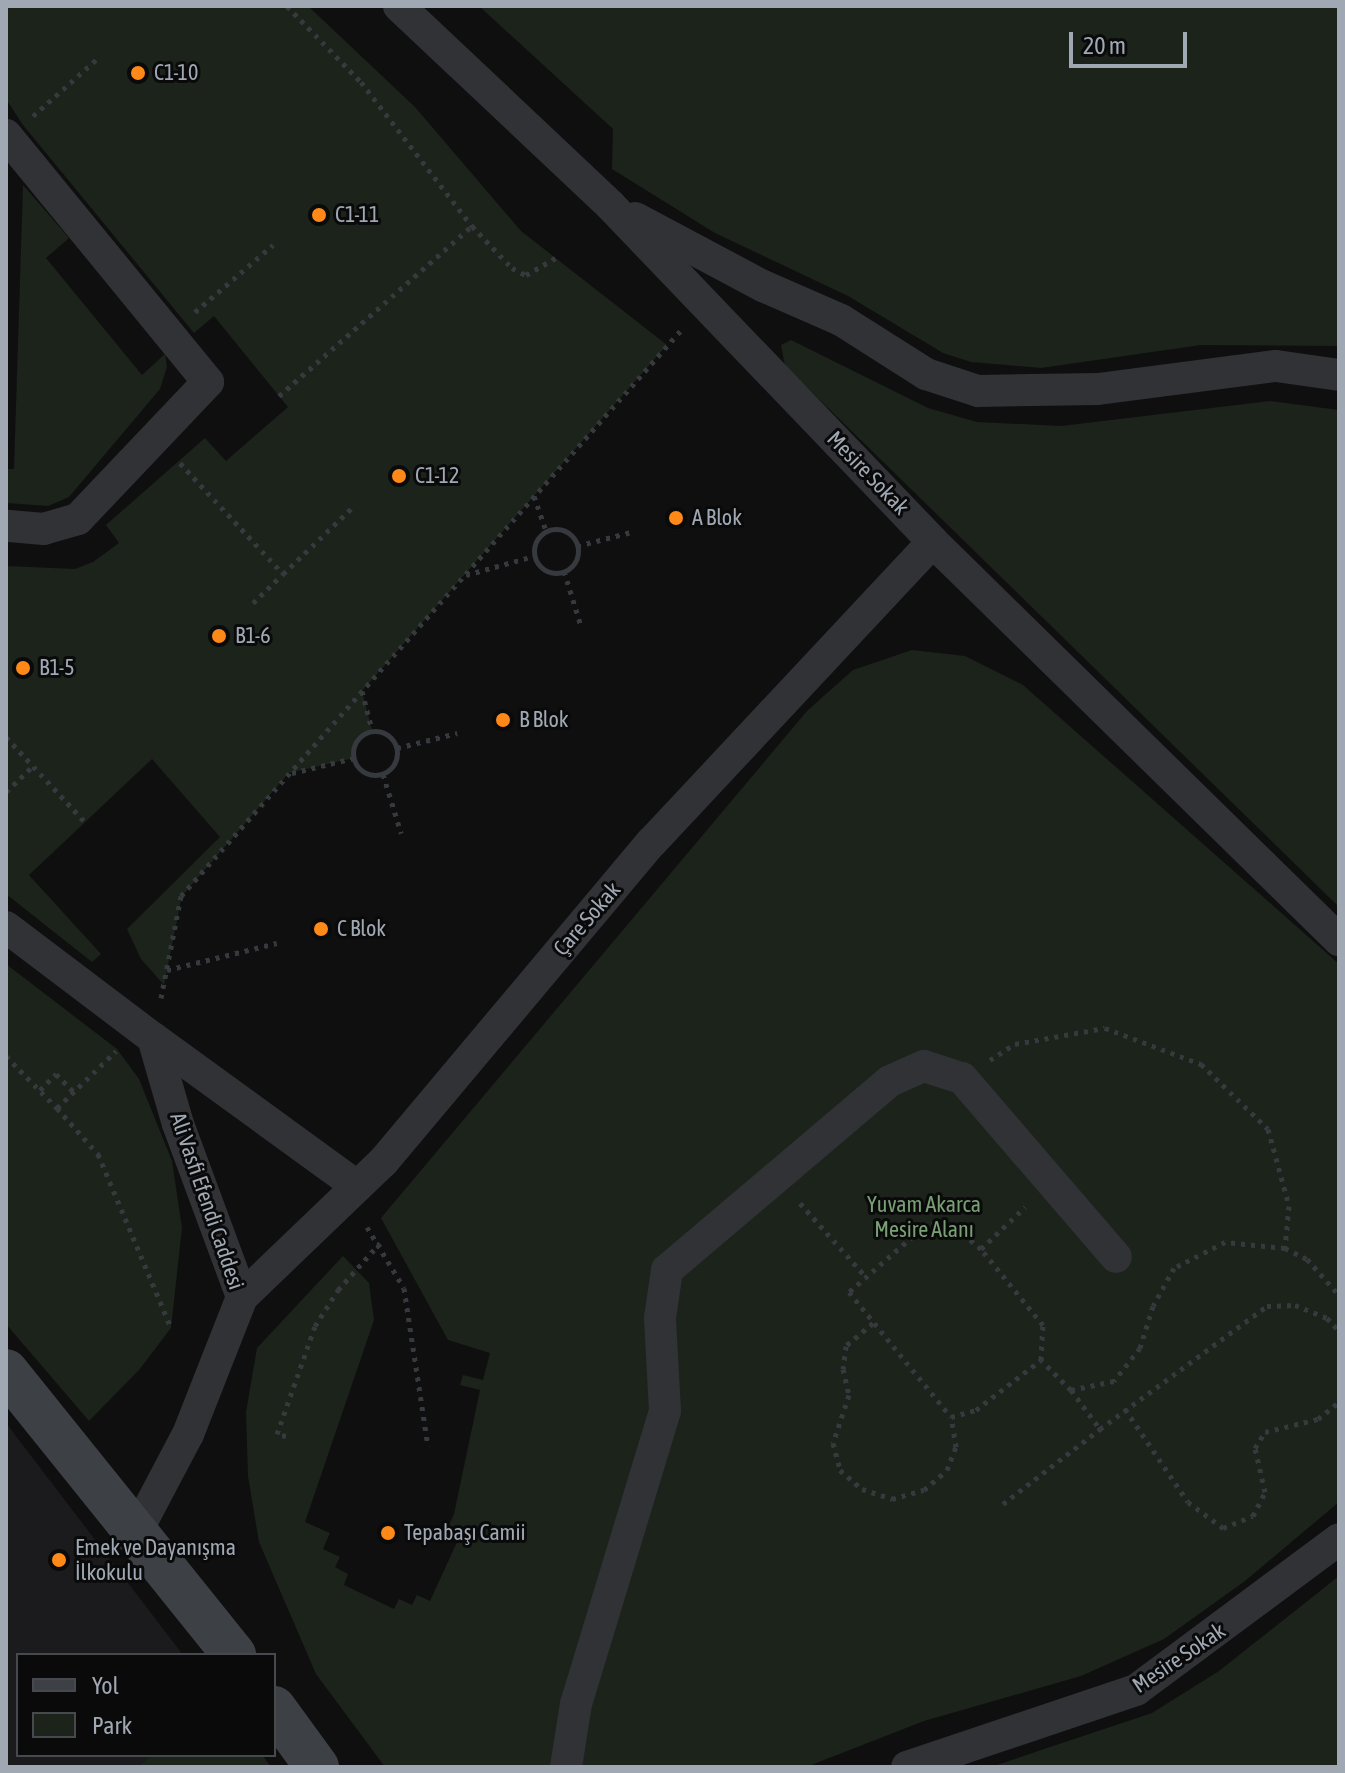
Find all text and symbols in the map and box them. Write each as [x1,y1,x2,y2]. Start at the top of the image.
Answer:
scale bar [1073,16,1191,66]
text: 20 m [1083,32,1126,59]
place label: C1-10 [154,60,198,86]
marker: C1-10 [129,64,147,82]
place label: C1-11 [335,202,379,228]
marker: C1-11 [310,206,328,224]
street label: Mesire Sokak [822,426,914,520]
place label: C1-12 [415,463,459,489]
marker: C1-12 [390,467,408,485]
place label: A Blok [692,505,742,531]
marker: A Blok [667,509,685,527]
place label: B1-6 [235,623,271,649]
marker: B1-6 [210,627,228,645]
place label: B1-5 [39,655,75,681]
marker: B1-5 [14,659,32,677]
place label: B Blok [519,707,568,733]
marker: B Blok [494,711,512,729]
street label: Çare Sokak [548,877,626,961]
place label: C Blok [337,916,386,942]
marker: C Blok [312,920,330,938]
street label: Ali Vasfi Efendi Caddesi [164,1109,250,1293]
park label: Yuvam Akarca Mesire Alanı [867,1191,981,1242]
place label: Tepabaşı Camii [404,1520,526,1546]
marker: Tepabaşı Camii [379,1524,397,1542]
place label: Emek ve Dayanışma İlkokulu [75,1534,236,1586]
marker: Emek ve Dayanışma İlkokulu [50,1551,68,1569]
street label: Mesire Sokak [1128,1617,1230,1699]
legend [16,1653,276,1757]
text: Yol [92,1672,119,1699]
text: Park [92,1712,132,1739]

